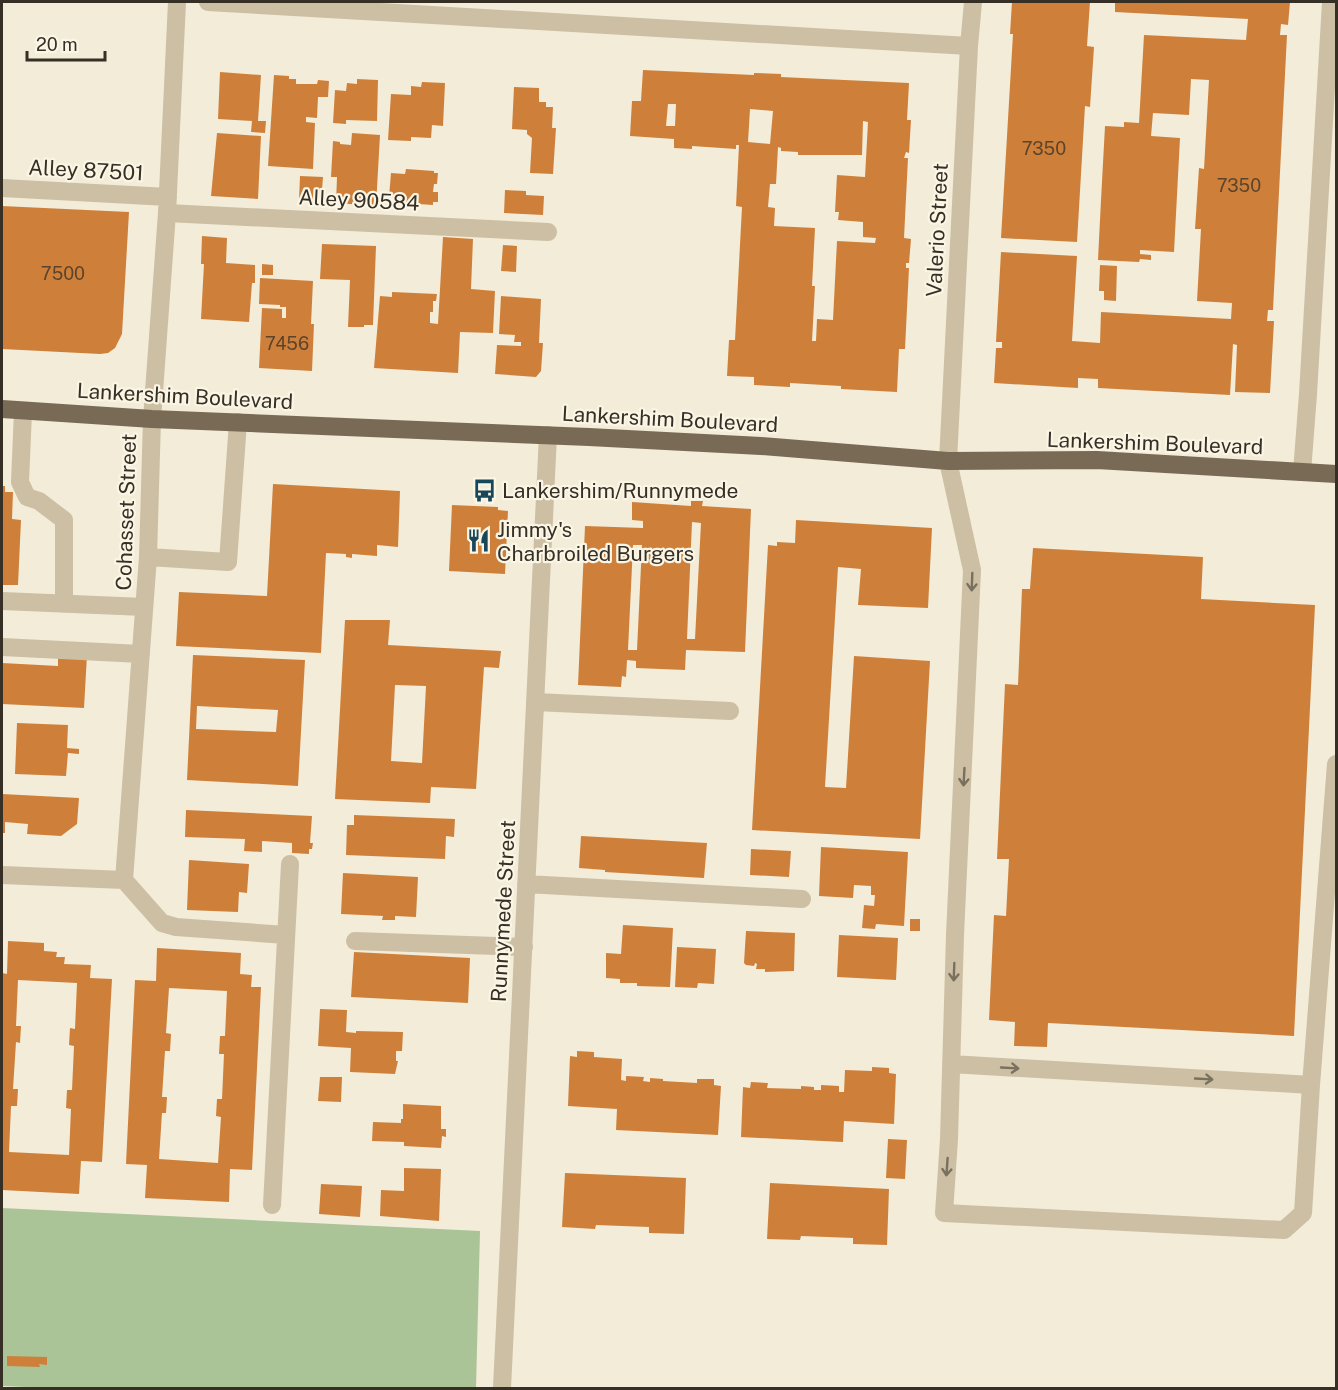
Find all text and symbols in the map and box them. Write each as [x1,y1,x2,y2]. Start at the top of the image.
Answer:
scale bar [27,24,105,62]
text: 20 m [36,34,78,55]
house number: 7350 [1022,138,1066,159]
street label: Alley 87501 [28,154,144,186]
street label: Valerio Street [921,162,953,298]
house number: 7350 [1217,175,1261,196]
street label: Alley 90584 [298,184,420,216]
house number: 7500 [41,263,85,284]
house number: 7456 [265,333,309,354]
street label: Lankershim Boulevard [76,378,294,414]
street label: Lankershim Boulevard [561,401,779,437]
street label: Lankershim Boulevard [1046,427,1264,459]
street label: Cohasset Street [111,433,141,591]
bus stop icon: Lankershim/Runnymede [471,477,497,503]
place label: Lankershim/Runnymede [502,478,738,503]
place label: Jimmy's Charbroiled Burgers [497,517,694,566]
restaurant icon: Jimmy's Charbroiled Burgers [466,528,492,554]
one-way arrow [966,572,977,592]
one-way arrow [958,767,969,787]
street label: Runnymede Street [486,819,520,1003]
one-way arrow [949,961,960,981]
one-way arrow [999,1062,1019,1073]
one-way arrow [1194,1074,1214,1085]
one-way arrow [941,1156,952,1176]

